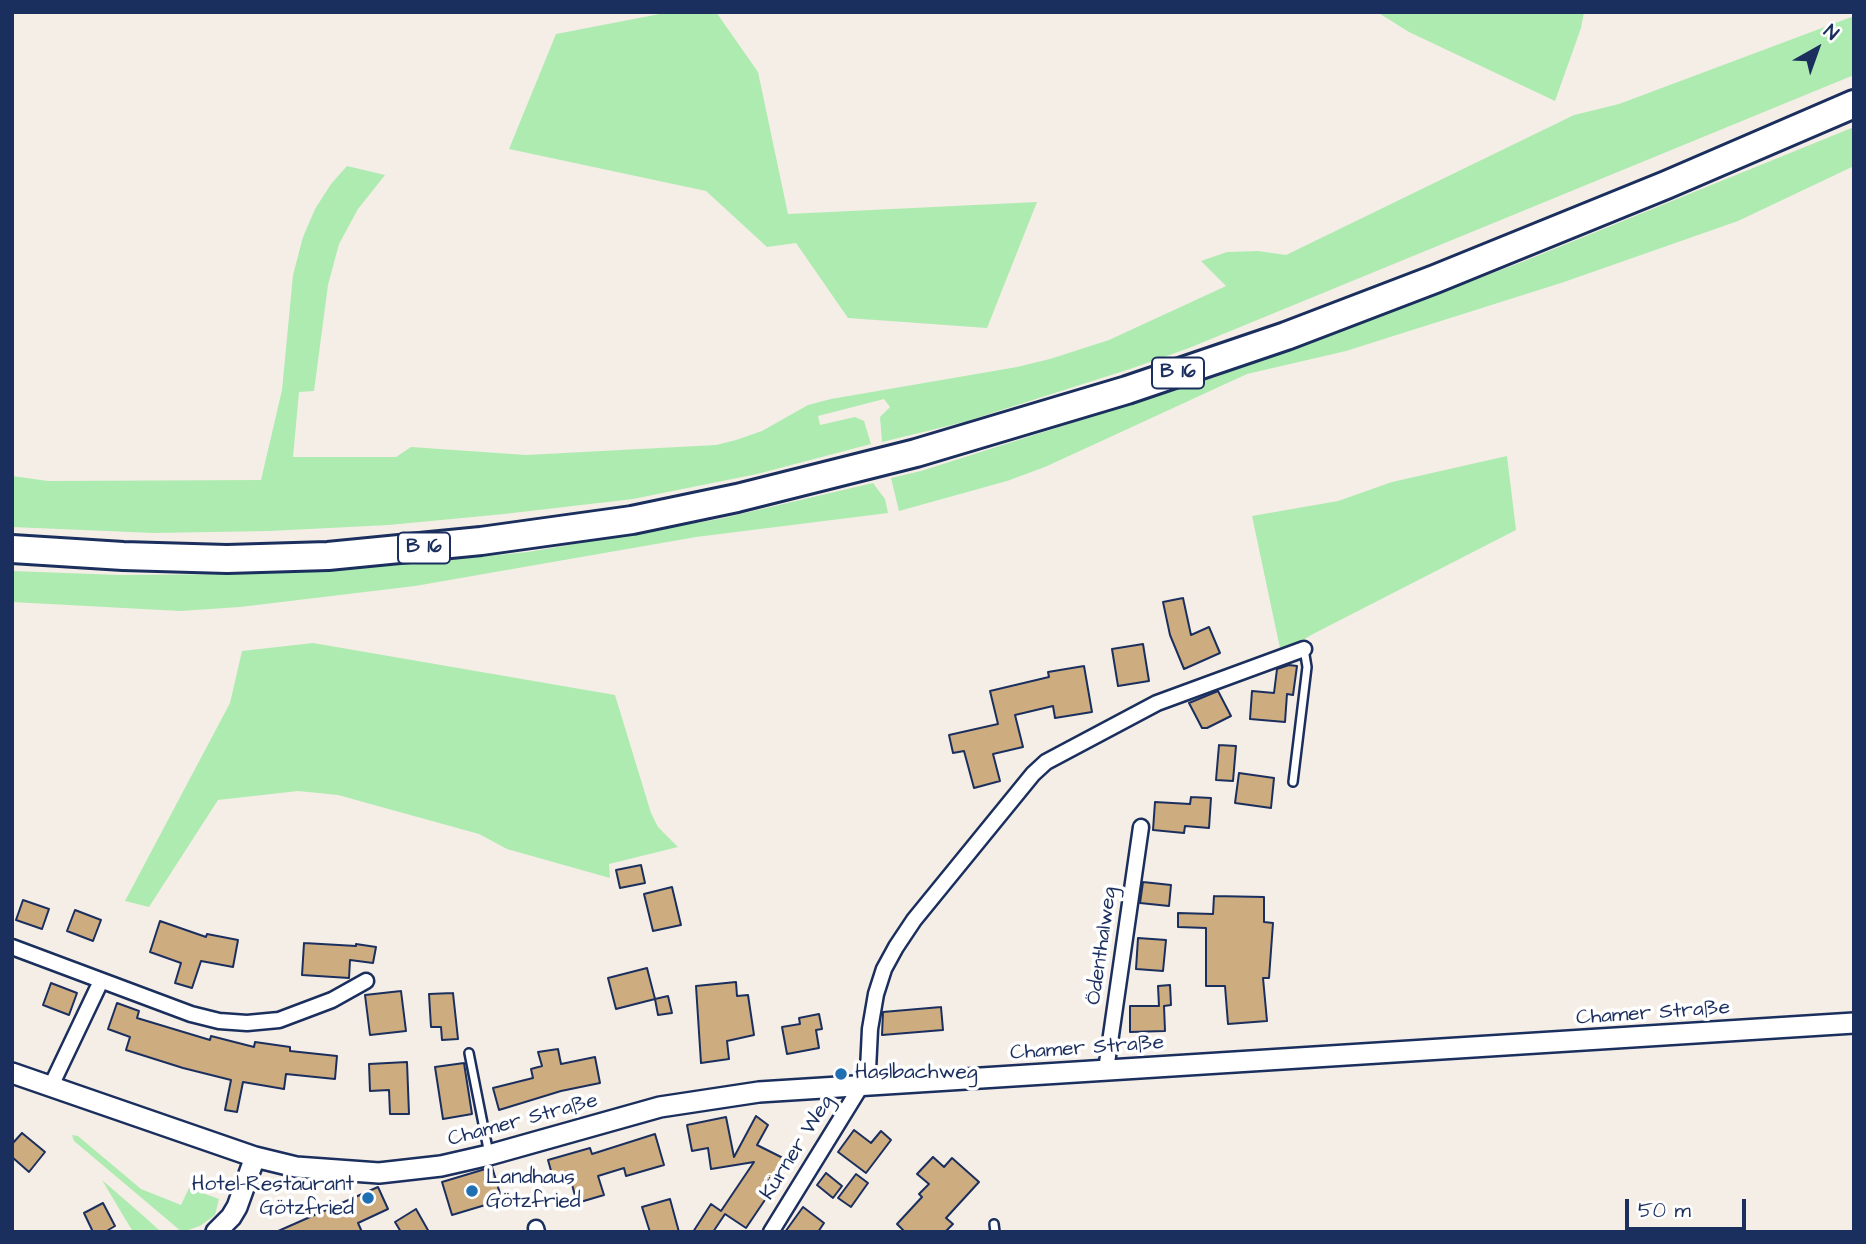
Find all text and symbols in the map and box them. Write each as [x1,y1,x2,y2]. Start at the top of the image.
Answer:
north arrow [1782,14,1852,84]
text: N [1818,18,1844,47]
road number: B 16 [1152,358,1204,388]
road number: B 16 [398,533,450,564]
street label: Ödenthalweg [1082,885,1124,1007]
street label: Chamer Straße [1575,996,1731,1032]
street label: Chamer Straße [1009,1031,1165,1067]
place label: Haslbachweg [855,1061,978,1087]
marker: Haslbachweg [833,1066,849,1082]
street label: Chamer Straße [445,1089,601,1153]
street label: Kürner Weg [756,1091,840,1205]
place label: Landhaus Götzfried [486,1166,581,1216]
place label: Hotel-Restaurant Götzfried [192,1173,354,1223]
marker: Landhaus Götzfried [464,1183,480,1199]
scale bar [1628,1184,1749,1228]
marker: Hotel-Restaurant Götzfried [360,1190,376,1206]
text: 50 m [1638,1196,1691,1225]

